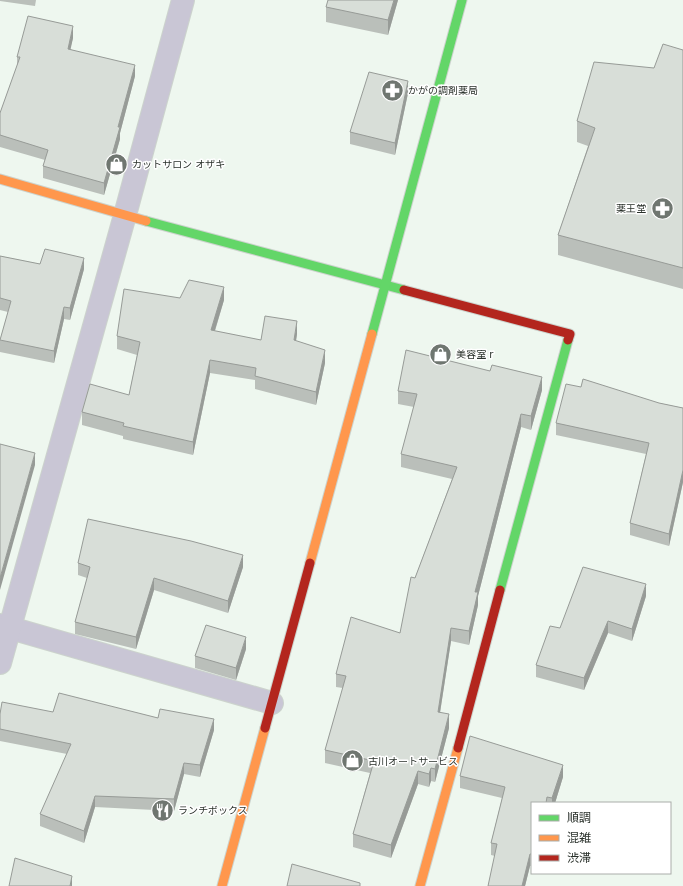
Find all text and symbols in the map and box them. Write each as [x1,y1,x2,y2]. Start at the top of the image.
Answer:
pharmacy icon: かがの調剤薬局 [380,77,406,103]
place label: かがの調剤薬局 [408,85,478,96]
shop icon: カットサロン オザキ [103,151,129,177]
place label: カットサロン オザキ [132,159,225,170]
pharmacy icon: 薬王堂 [649,195,675,221]
place label: 薬王堂 [616,203,646,214]
shop icon: 美容室 r [428,341,454,367]
place label: 美容室 r [456,349,494,360]
shop icon: 古川オートサービス [339,748,365,774]
place label: 古川オートサービス [368,756,458,767]
restaurant icon: ランチボックス [150,797,176,823]
legend [531,802,671,874]
place label: ランチボックス [178,805,248,816]
text: 順調 [567,811,591,825]
text: 混雑 [567,831,591,845]
text: 渋滞 [567,851,591,865]

